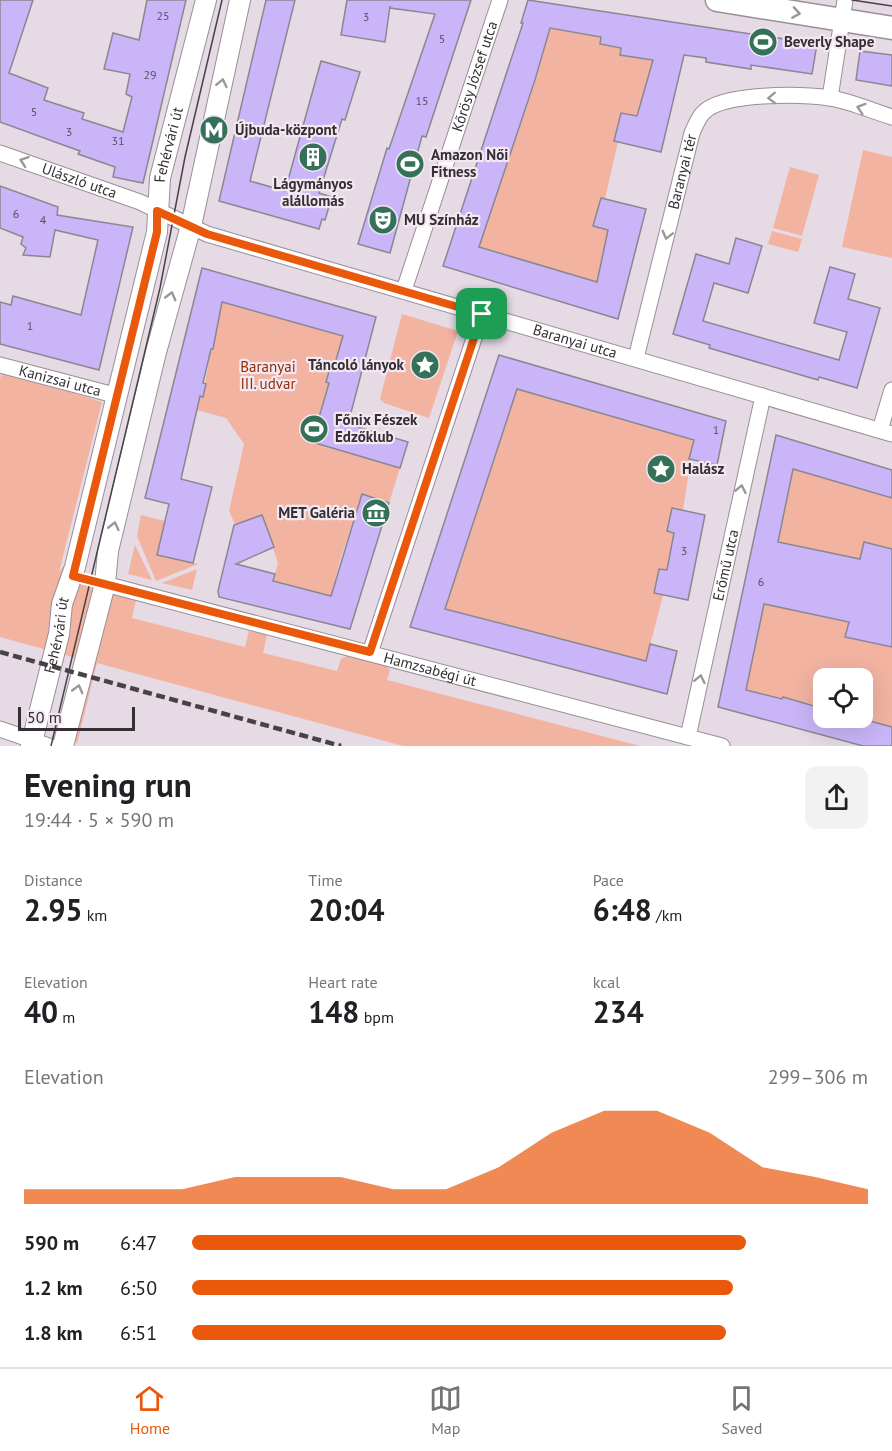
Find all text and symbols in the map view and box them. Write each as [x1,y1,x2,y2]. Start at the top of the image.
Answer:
one-way arrow [791,7,800,19]
house number: 25 [156,8,170,23]
house number: 3 [363,9,369,24]
street label: Kőrösy József utca [447,19,501,134]
sports icon: Beverly Shape [747,26,779,58]
house number: 5 [439,31,445,46]
place label: Beverly Shape [784,32,875,51]
house number: 29 [143,67,157,82]
one-way arrow [215,78,228,88]
one-way arrow [768,91,777,104]
house number: 15 [415,93,429,108]
one-way arrow [856,103,867,115]
house number: 5 [31,104,37,119]
street label: Fehérvári út [150,105,187,183]
metro station icon: Újbuda-központ [198,114,230,146]
place label: Újbuda-központ [235,120,338,139]
house number: 3 [66,124,72,139]
street label: Baranyai tér [663,132,700,211]
house number: 31 [111,133,125,148]
building icon: Lágymányos alállomás [297,141,329,173]
place label: Amazon Női Fitness [431,145,508,181]
sports icon: Amazon Női Fitness [394,148,426,180]
one-way arrow [19,156,30,169]
street label: Ulászló utca [39,158,120,202]
place label: Lágymányos alállomás [273,174,353,210]
theatre icon: MU Színház [367,204,399,236]
house number: 6 [13,206,19,221]
place label: MU Színház [404,210,479,229]
house number: 4 [40,212,47,227]
one-way arrow [662,229,675,239]
pin [456,288,507,339]
one-way arrow [164,291,176,302]
icon: arrive [465,297,498,330]
house number: 1 [27,318,33,333]
street label: Baranyai utca [531,320,619,362]
place icon: Táncoló lányok [409,349,441,381]
place label: Táncoló lányok [308,355,405,374]
park label: Baranyai III. udvar [240,357,296,393]
street label: Kanizsai utca [17,360,103,400]
place label: Főnix Fészek Edzőklub [335,410,418,446]
sports icon: Főnix Fészek Edzőklub [298,413,330,445]
house number: 1 [713,422,719,437]
place icon: Halász [645,453,677,485]
place label: Halász [682,459,724,478]
one-way arrow [734,484,747,494]
museum icon: MET Galéria [360,497,392,529]
place label: MET Galéria [278,503,355,522]
one-way arrow [107,521,120,531]
street label: Erőmű utca [708,527,742,603]
house number: 3 [681,543,687,558]
house number: 6 [758,574,764,589]
street label: Fehérvári út [40,594,73,675]
street label: Hamzsabégi út [382,648,479,690]
map controls [813,668,873,728]
button: locate [813,668,873,728]
one-way arrow [693,675,706,685]
one-way arrow [71,685,83,695]
scale bar [18,704,135,732]
text: 50 m [27,707,62,727]
text: Evening run [24,763,192,806]
button: share [805,766,868,829]
text: 19:44 · 5 × 590 m [24,807,174,833]
text: Distance [24,870,83,890]
text: Time [308,870,343,890]
text: Pace [593,870,624,890]
text: 2.95 [24,890,82,929]
text: 20:04 [308,890,384,929]
text: 6:48 [593,890,652,929]
text: km [82,905,107,925]
text: /km [652,905,682,925]
text: Elevation [24,972,88,992]
text: Heart rate [308,972,378,992]
text: kcal [593,972,620,992]
text: 40 [24,992,58,1031]
text: 148 [308,992,359,1031]
text: 234 [593,992,644,1031]
text: m [58,1007,75,1027]
text: bpm [359,1007,394,1027]
text: Elevation [24,1064,104,1090]
text: 299–306 m [768,1064,868,1090]
text: 590 m [24,1230,79,1256]
text: 6:47 [120,1230,157,1256]
text: 1.2 km [24,1275,83,1301]
text: 6:50 [120,1275,157,1301]
text: 1.8 km [24,1320,83,1346]
text: 6:51 [120,1320,157,1346]
tab: Home [130,1382,170,1438]
tab: Map [429,1382,462,1438]
tab: Saved [722,1382,762,1438]

